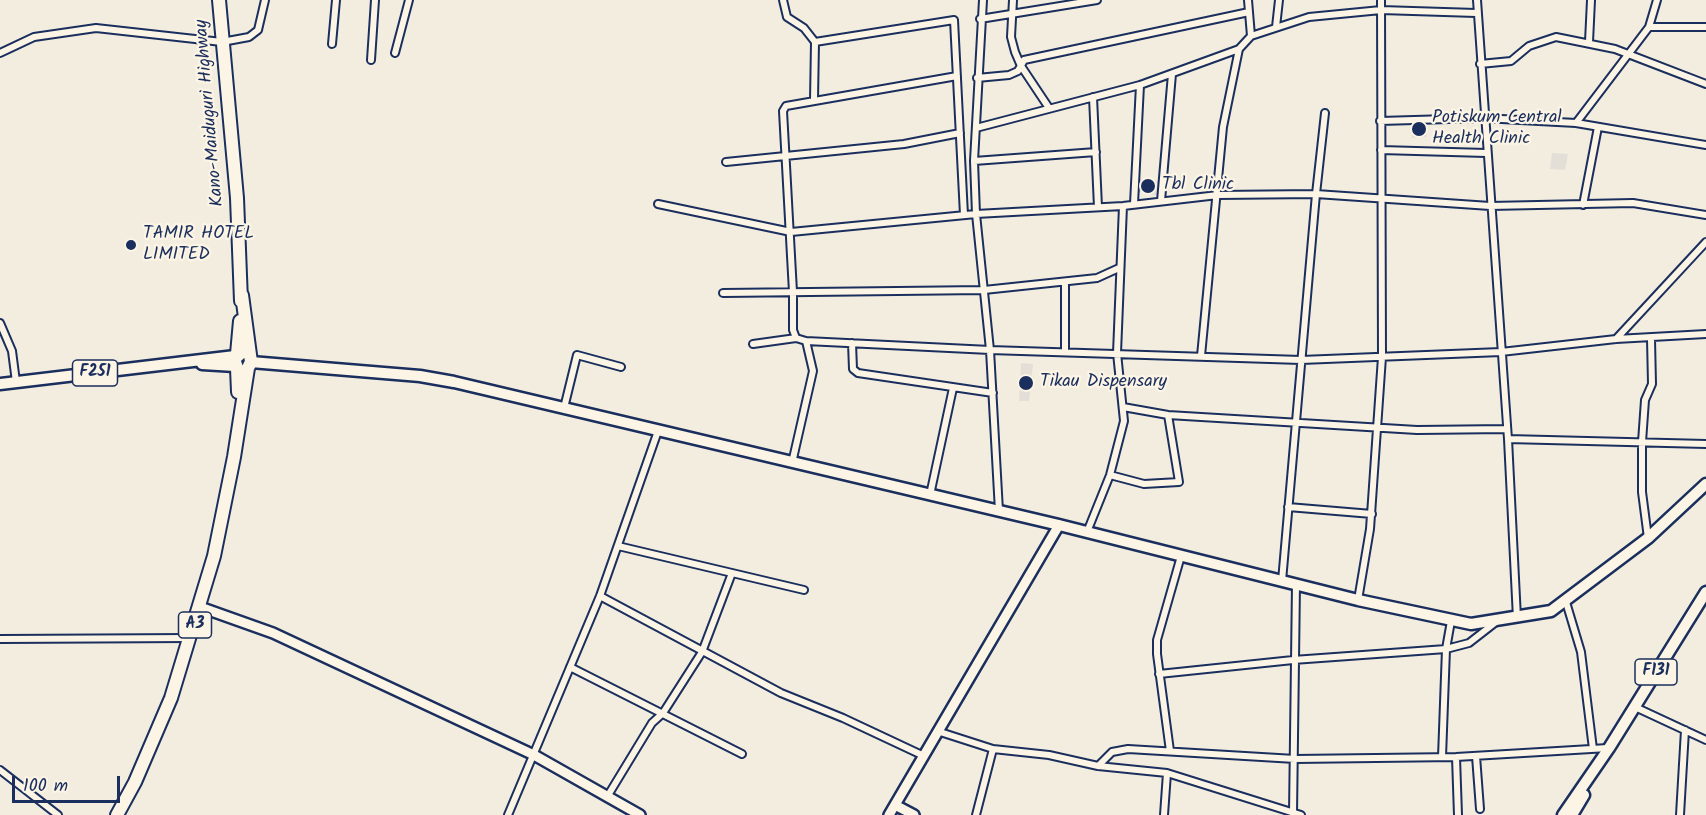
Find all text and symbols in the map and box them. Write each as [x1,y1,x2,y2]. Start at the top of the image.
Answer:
street label: Kano-Maiduguri Highway [192,18,230,208]
place label: Potiskum Central Health Clinic [1432,108,1562,150]
marker: Potiskum Central Health Clinic [1410,120,1428,138]
place label: Tbl Clinic [1162,175,1234,197]
marker: Tbl Clinic [1139,177,1157,195]
place label: TAMIR HOTEL LIMITED [143,224,254,266]
marker: TAMIR HOTEL LIMITED [124,238,138,252]
road number: F251 [72,360,118,386]
place label: Tikau Dispensary [1040,372,1167,394]
marker: Tikau Dispensary [1017,374,1035,392]
road number: A3 [178,612,212,638]
road number: F131 [1635,659,1677,685]
scale bar [15,764,123,802]
text: 100 m [23,772,68,801]

